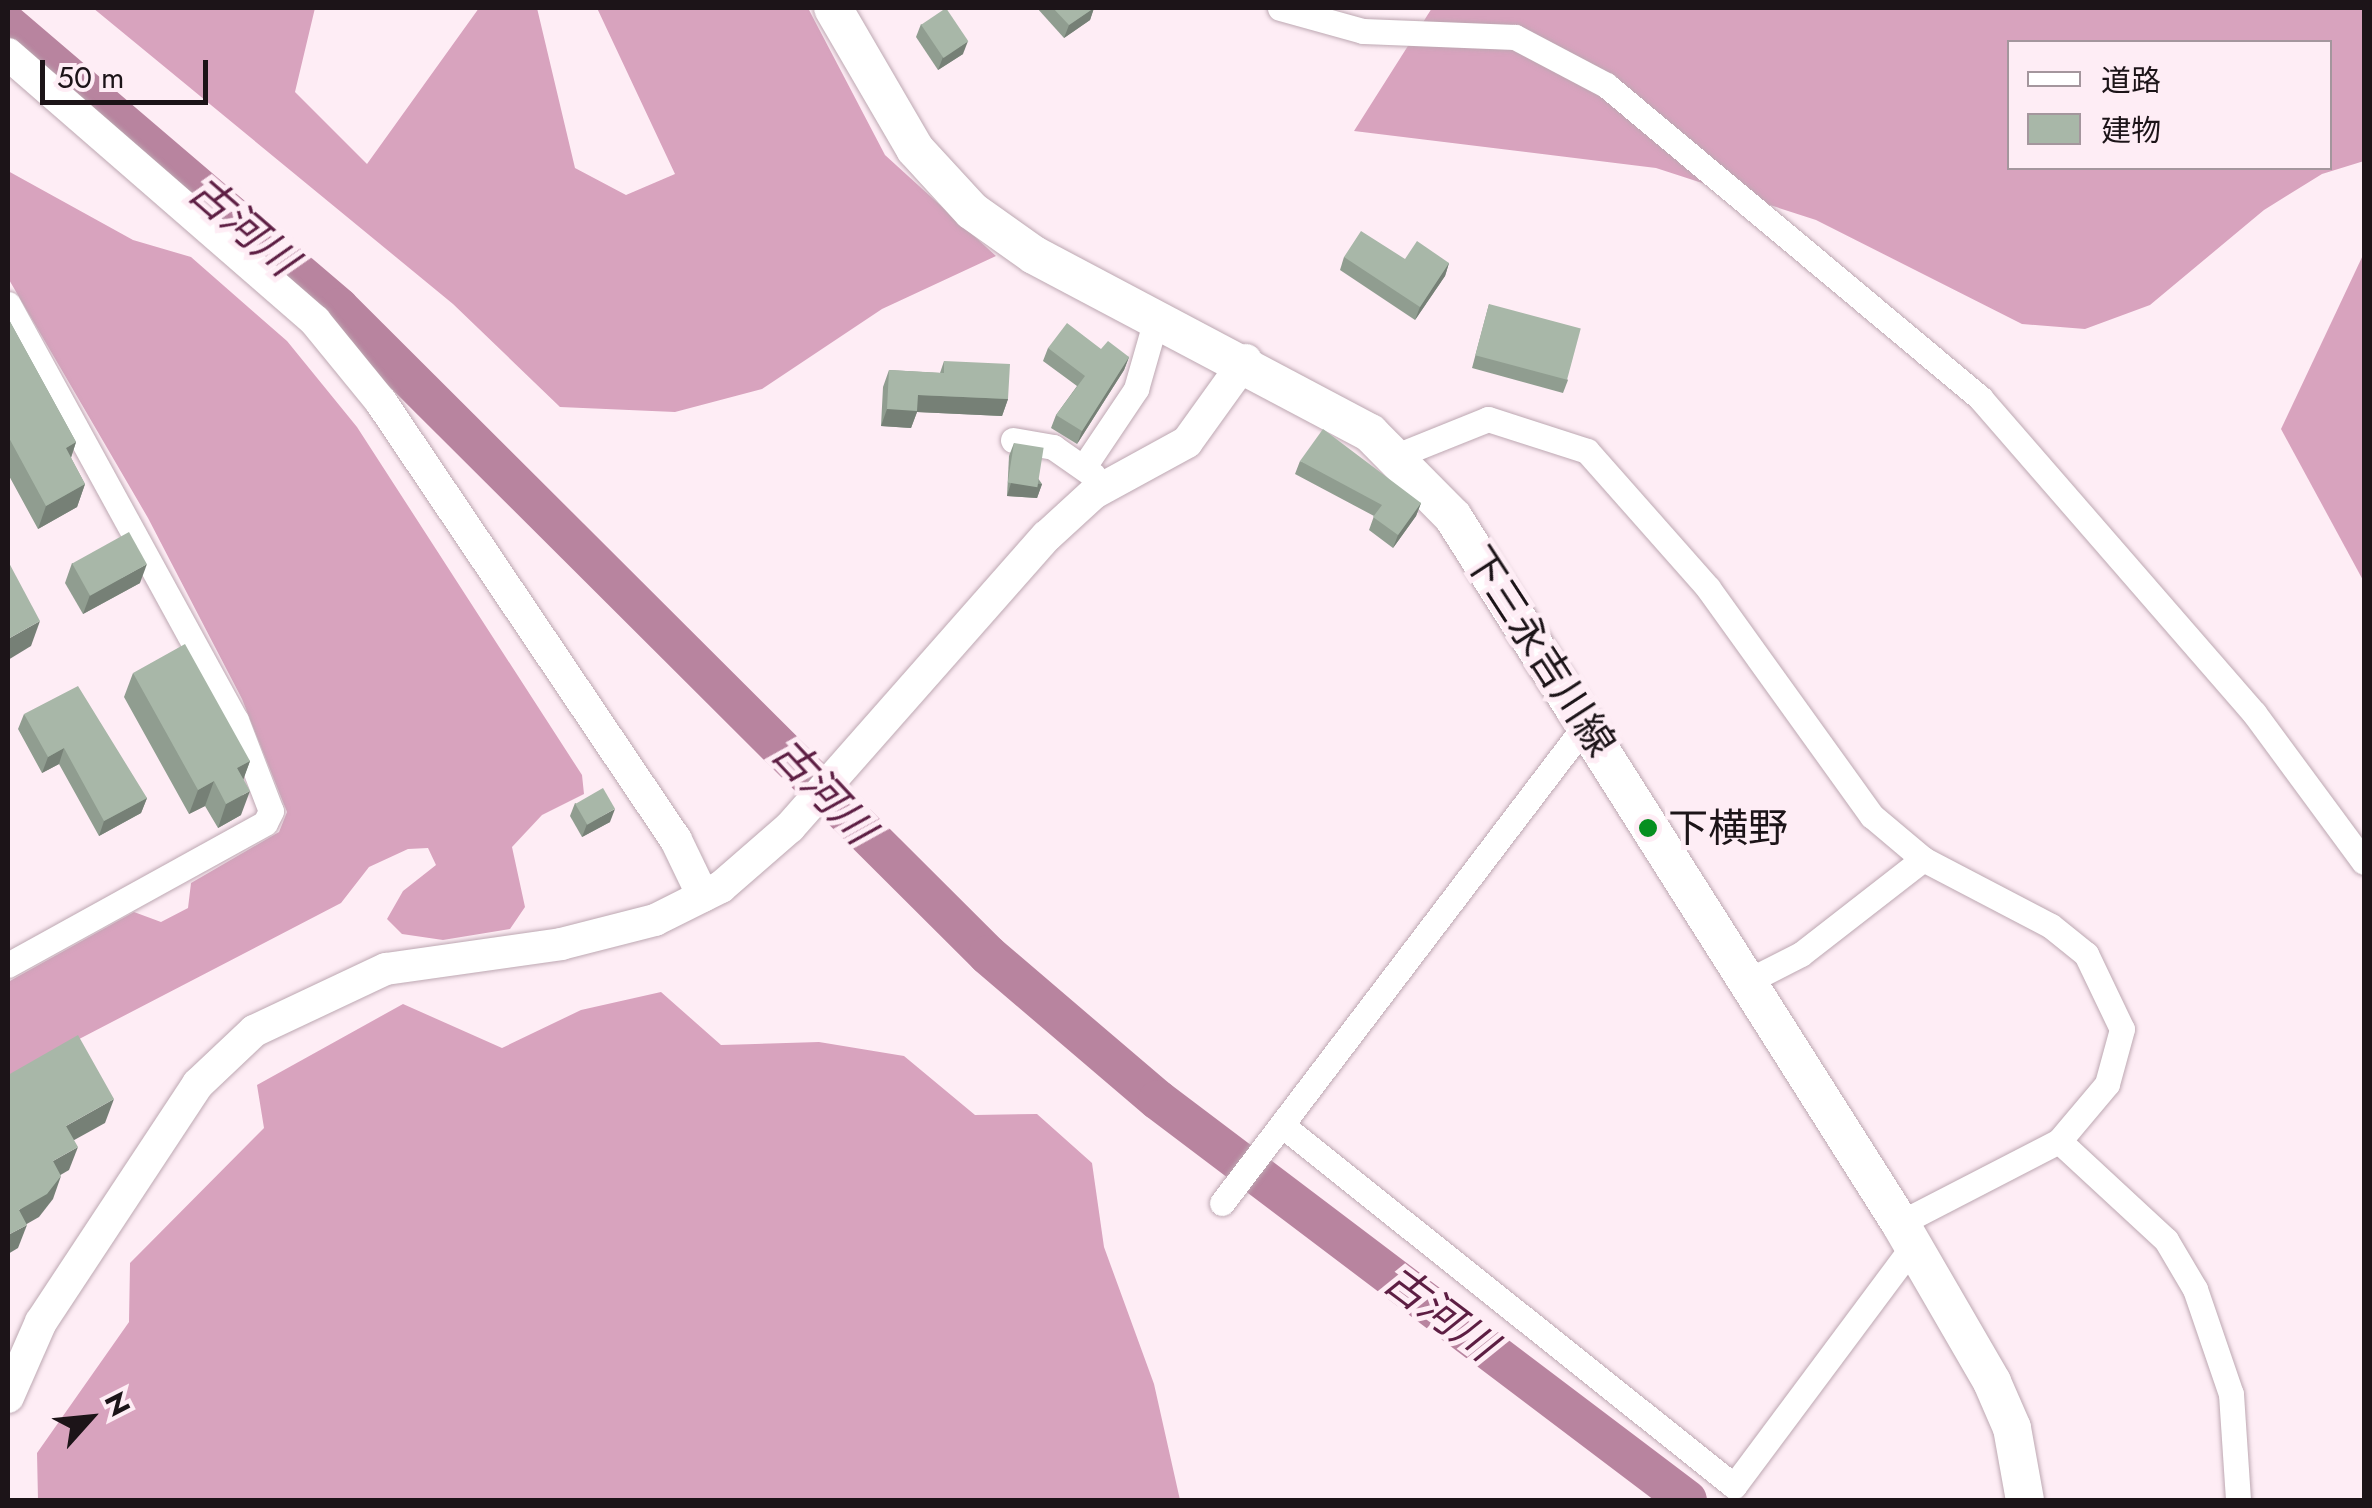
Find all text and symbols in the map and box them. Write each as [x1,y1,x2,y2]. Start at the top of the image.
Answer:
scale bar [45,40,212,102]
legend [2007,40,2332,170]
text: 50 m [57,56,124,99]
text: 道路 [2101,59,2161,102]
text: 建物 [2101,109,2161,152]
water label: 古河川 [179,166,307,286]
street label: 下三永吉川線 [1455,537,1625,765]
water label: 古河川 [762,728,884,854]
place label: 下横野 [1668,804,1788,852]
marker: 下横野 [1637,817,1659,839]
water label: 古河川 [1375,1255,1505,1371]
north arrow [40,1368,140,1468]
text: N [94,1385,140,1423]

